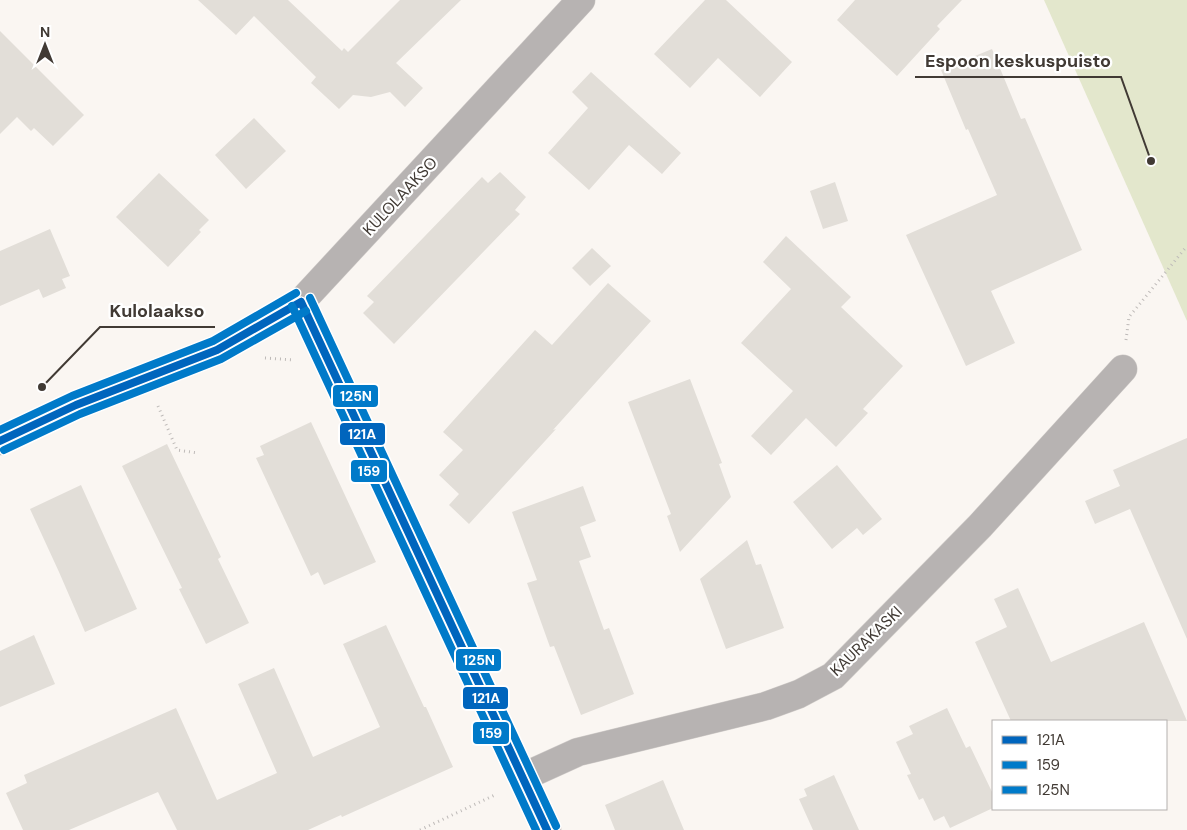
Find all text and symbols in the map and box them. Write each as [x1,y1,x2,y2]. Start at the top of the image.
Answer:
north arrow [20,20,70,70]
text: N [40,23,50,41]
callout: Espoon keskuspuisto [915,44,1121,77]
text: Espoon keskuspuisto [925,49,1111,73]
street label: KULOLAAKSO [358,152,442,240]
callout: Kulolaakso [100,294,215,327]
text: Kulolaakso [110,299,204,323]
line badge: 125N [332,384,379,408]
text: 125N [340,387,372,405]
line badge: 121A [339,422,386,446]
text: 121A [348,425,376,443]
line badge: 159 [350,459,388,483]
text: 159 [358,462,380,480]
street label: KAURAKASKI [825,601,907,681]
line badge: 125N [455,648,502,672]
text: 125N [463,651,495,669]
line badge: 121A [462,686,509,710]
text: 121A [472,689,500,707]
legend [992,720,1167,810]
line badge: 159 [472,721,510,745]
text: 159 [480,724,502,742]
text: 121A [1037,730,1065,750]
text: 159 [1037,755,1060,775]
text: 125N [1037,780,1070,800]

